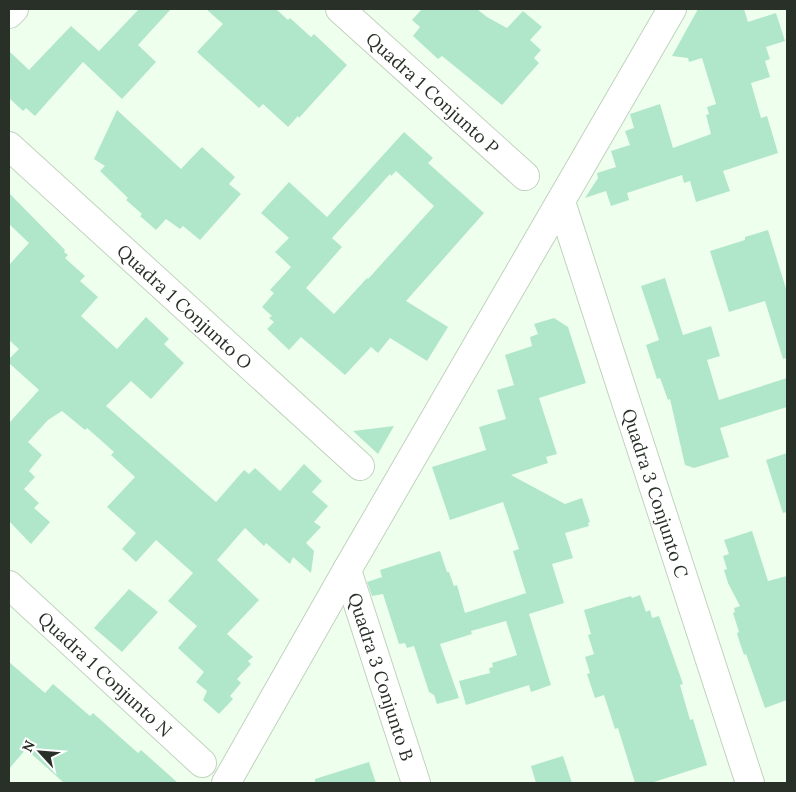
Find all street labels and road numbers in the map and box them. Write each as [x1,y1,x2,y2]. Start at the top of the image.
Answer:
street label: Quadra 1 Conjunto P [361,27,504,159]
street label: Quadra 1 Conjunto O [113,239,257,374]
street label: Quadra 3 Conjunto C [617,405,694,581]
street label: Quadra 3 Conjunto B [344,590,419,763]
street label: Quadra 1 Conjunto N [33,606,177,741]

